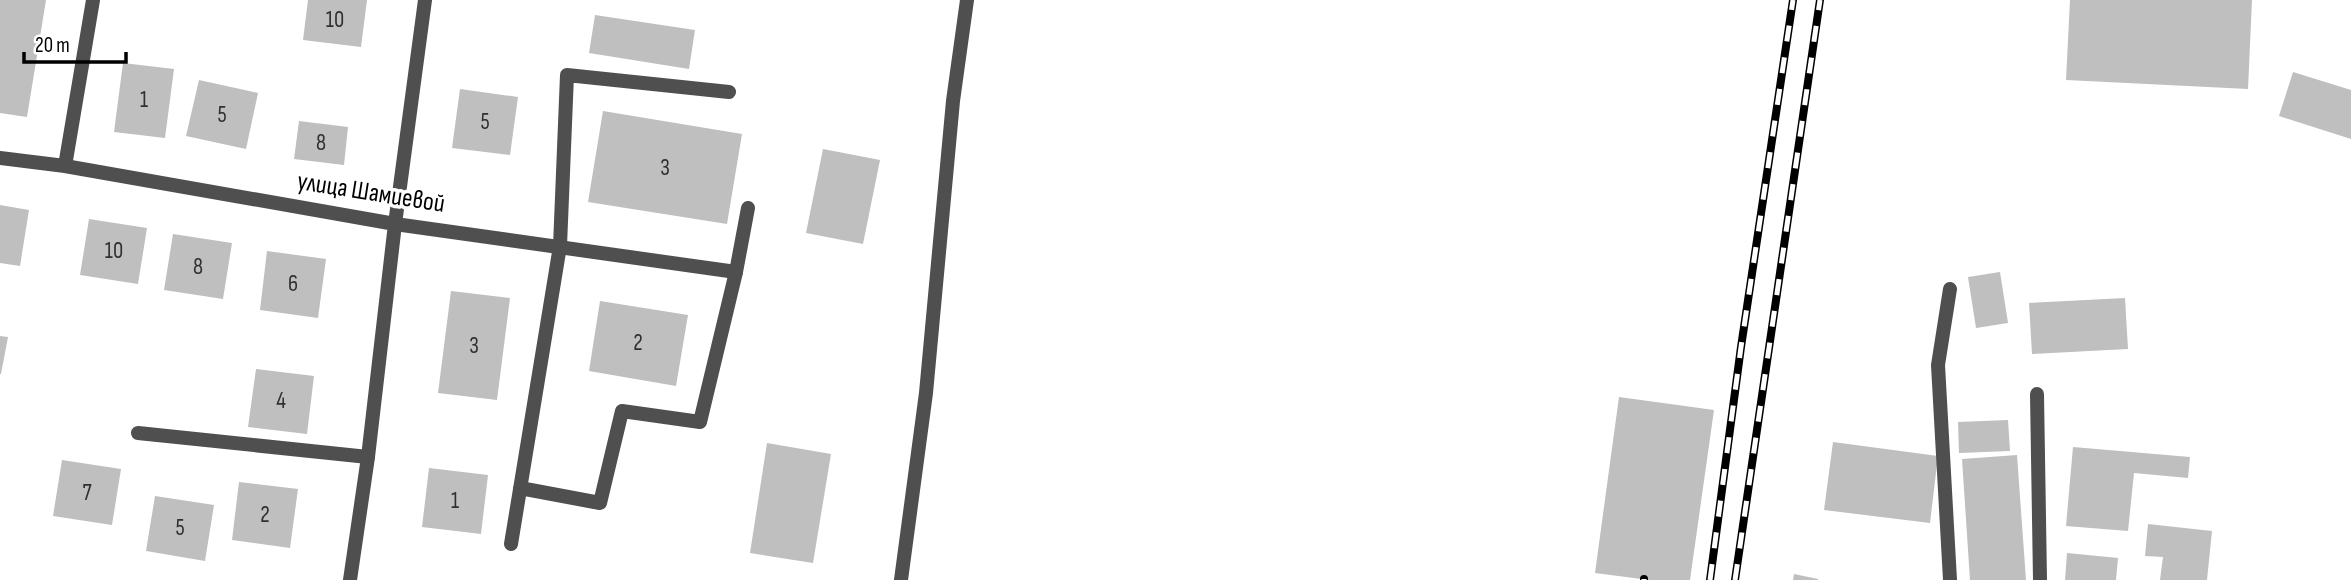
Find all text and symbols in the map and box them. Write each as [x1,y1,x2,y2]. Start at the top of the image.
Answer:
house number: 10 [326,6,344,34]
scale bar [24,21,126,65]
text: 20 m [35,33,70,58]
house number: 1 [140,86,148,114]
house number: 5 [217,101,227,129]
house number: 5 [480,108,490,136]
house number: 8 [316,129,326,157]
house number: 3 [660,154,670,182]
street label: улица Шамиевой [295,166,447,220]
house number: 10 [105,237,123,265]
house number: 8 [193,253,203,281]
house number: 6 [288,270,298,298]
house number: 2 [633,329,643,357]
house number: 3 [469,332,479,360]
house number: 4 [276,387,286,415]
house number: 7 [82,479,92,507]
house number: 1 [451,487,459,515]
house number: 2 [260,501,270,529]
house number: 5 [175,514,185,542]

